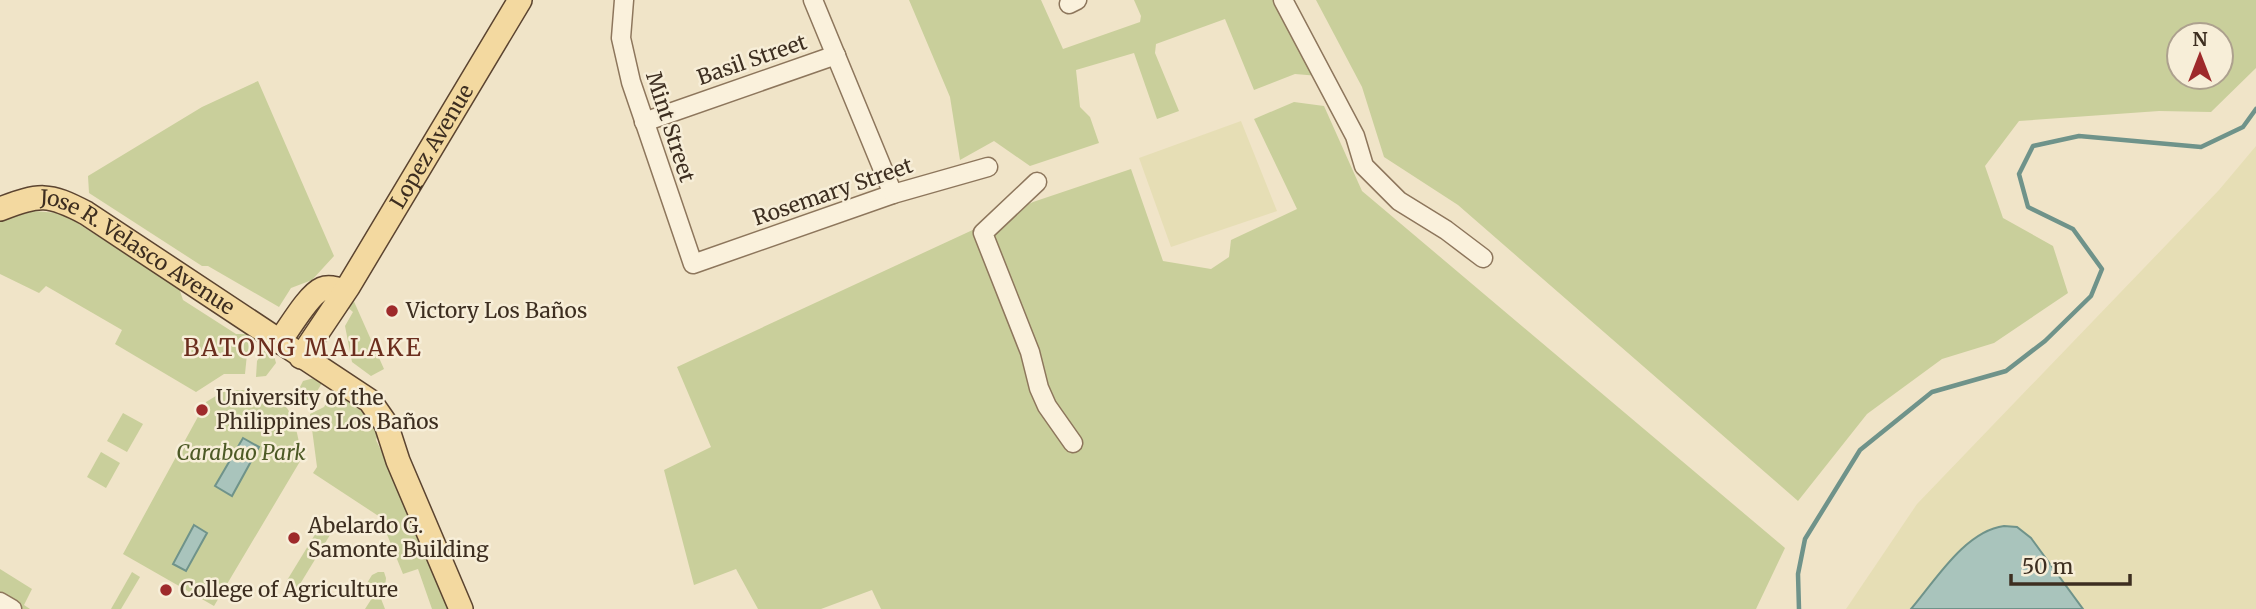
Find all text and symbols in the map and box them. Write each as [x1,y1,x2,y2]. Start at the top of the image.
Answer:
north arrow [2165,21,2235,91]
text: N [2192,27,2208,51]
street label: Basil Street [693,28,810,91]
street label: Mint Street [640,68,701,185]
street label: Lopez Avenue [384,79,479,213]
street label: Rosemary Street [749,152,916,231]
street label: Jose R. Velasco Avenue [39,184,240,321]
place label: Victory Los Baños [405,297,587,324]
marker: Victory Los Baños [384,303,400,319]
district label: BATONG MALAKE [183,332,423,363]
place label: University of the Philippines Los Baños [216,384,439,435]
marker: University of the Philippines Los Baños [194,402,210,418]
park label: Carabao Park [176,439,306,466]
place label: Abelardo G. Samonte Building [307,512,489,563]
marker: Abelardo G. Samonte Building [286,530,302,546]
scale bar [2011,542,2130,586]
text: 50 m [2022,553,2073,580]
place label: College of Agriculture [180,576,398,603]
marker: College of Agriculture [158,582,174,598]

